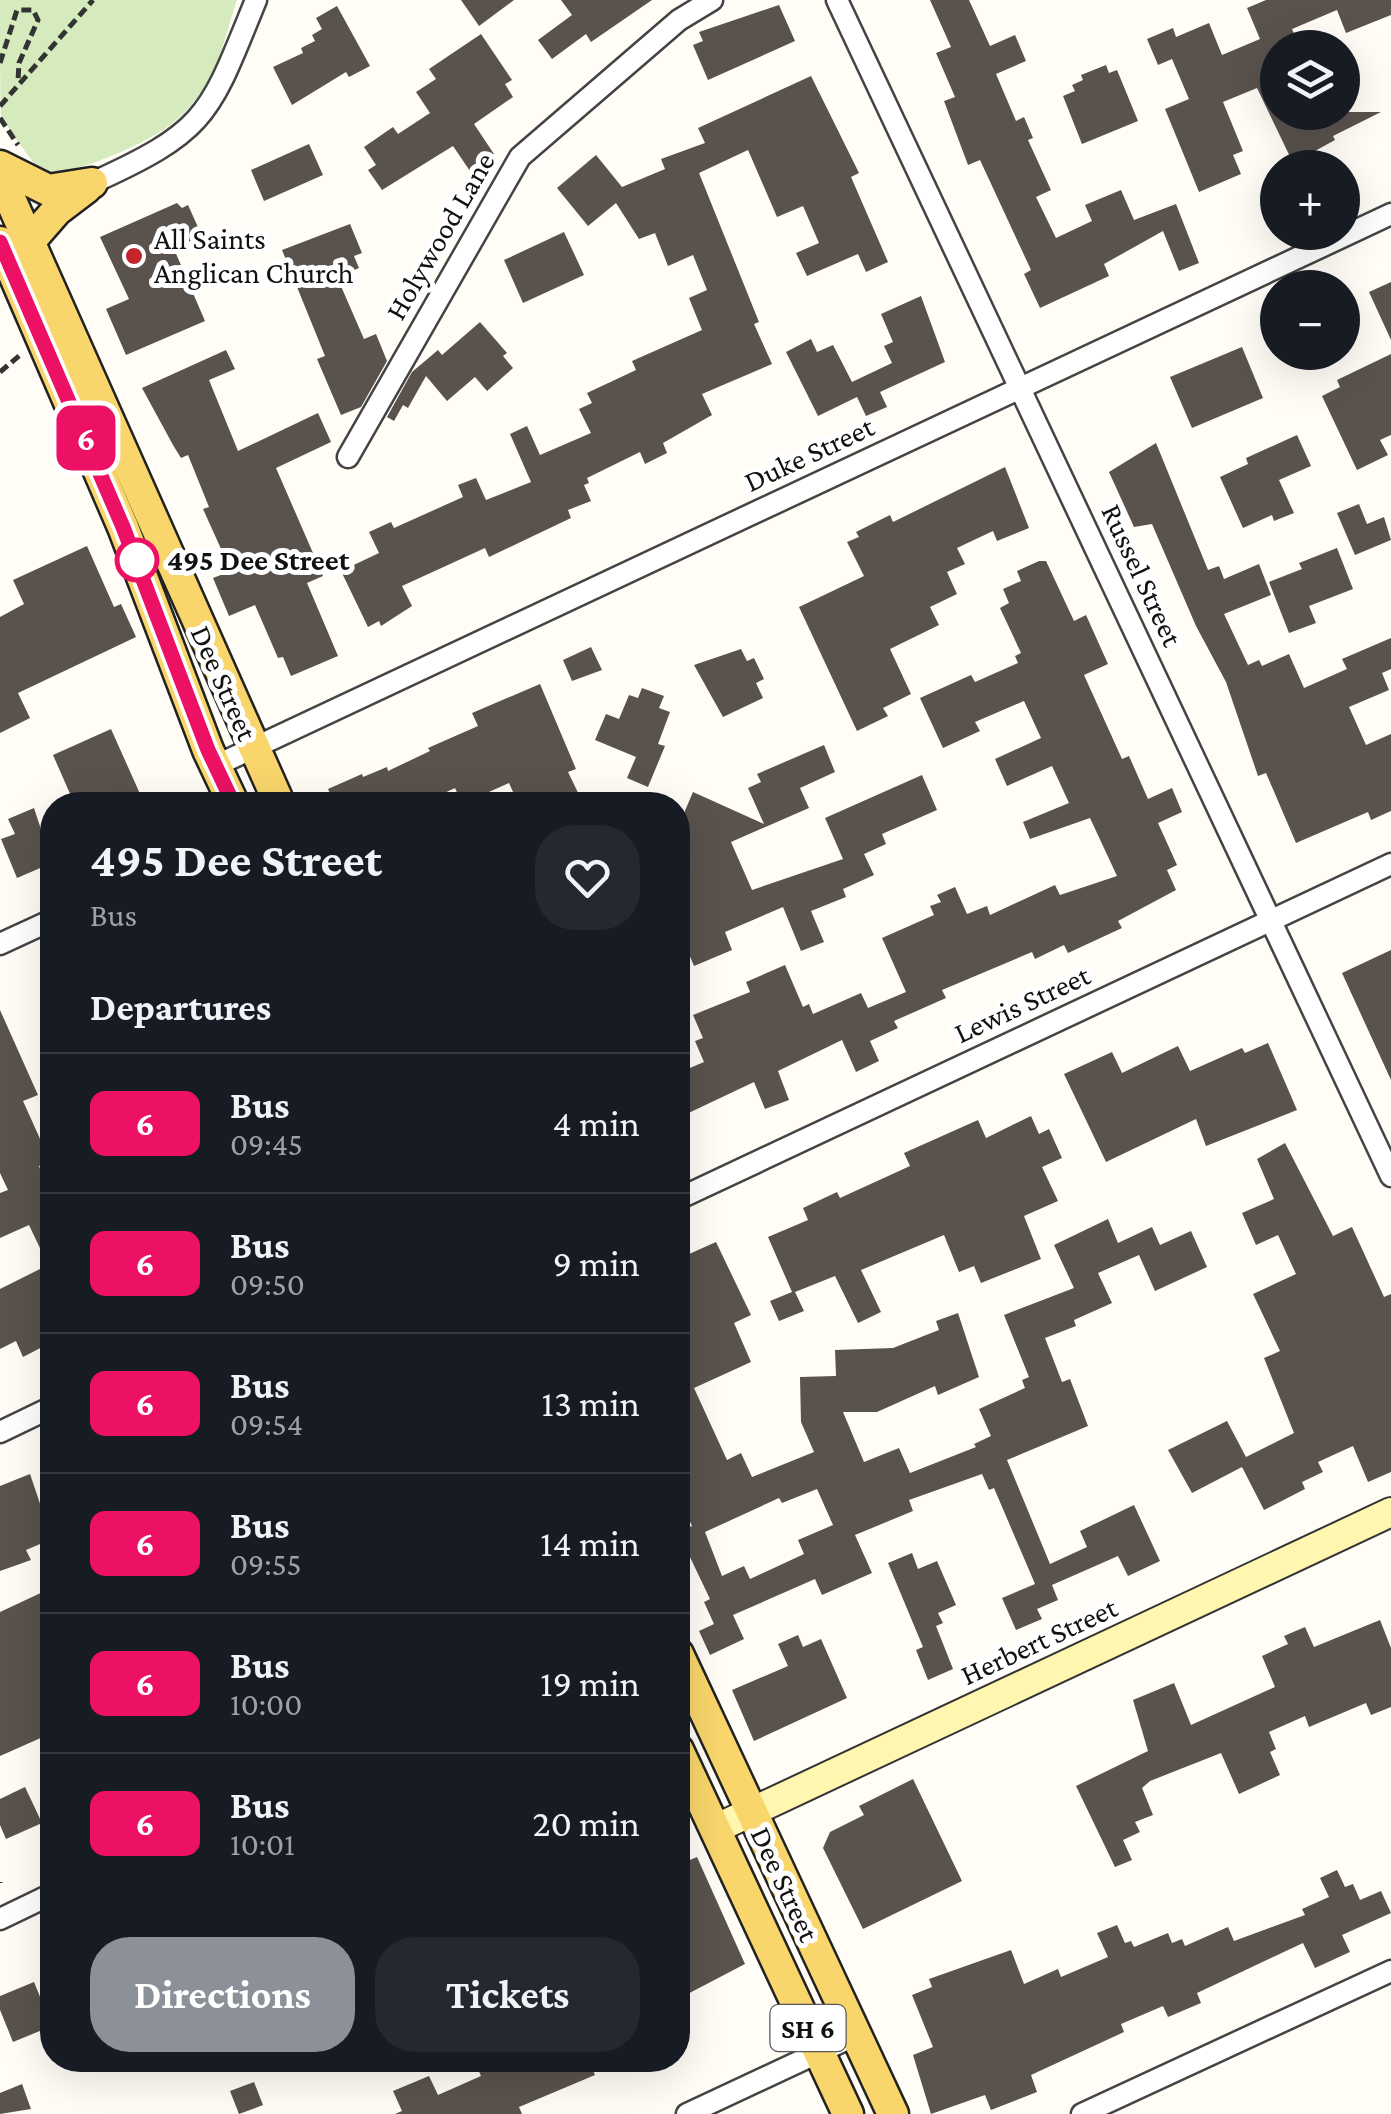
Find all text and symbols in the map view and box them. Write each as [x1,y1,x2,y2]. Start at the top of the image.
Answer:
map controls [1260,30,1360,370]
button: layers [1260,30,1360,130]
street label: Holywood Lane [378,146,502,326]
button: + [1260,150,1360,250]
place label: All Saints Anglican Church [154,222,354,290]
marker: All Saints Anglican Church [123,245,145,267]
button: − [1260,270,1360,370]
line badge: 6 [54,406,118,470]
street label: Duke Street [739,409,880,498]
text: 6 [76,419,96,458]
street label: Russel Street [1095,499,1190,652]
marker: 495 Dee Street [116,539,158,581]
place label: 495 Dee Street [167,543,350,576]
street label: Dee Street [185,620,265,746]
button: heart [535,825,640,930]
text: 495 Dee Street [90,833,382,886]
text: Bus [90,897,137,933]
street label: Lewis Street [949,957,1096,1049]
text: Departures [90,986,271,1028]
text: Bus [230,1084,289,1126]
text: 4 min [553,1102,640,1144]
text: 6 [135,1104,155,1143]
text: 09:45 [230,1126,303,1162]
text: Bus [230,1224,289,1266]
text: 9 min [553,1242,640,1284]
text: 6 [135,1244,155,1283]
text: 09:50 [230,1266,305,1302]
text: Bus [230,1364,289,1406]
text: 13 min [541,1382,640,1424]
text: 6 [135,1384,155,1423]
text: 09:54 [230,1406,303,1442]
text: Bus [230,1504,289,1546]
text: 14 min [540,1522,640,1564]
text: 6 [135,1524,155,1563]
text: 09:55 [230,1546,302,1582]
street label: Herbert Street [955,1590,1123,1691]
text: Bus [230,1644,289,1686]
text: 19 min [540,1662,640,1704]
text: 6 [135,1664,155,1703]
text: 10:00 [230,1686,302,1722]
text: Bus [230,1784,289,1826]
text: 20 min [532,1802,640,1844]
text: 6 [135,1804,155,1843]
street label: Dee Street [745,1821,827,1947]
text: 10:01 [230,1826,295,1862]
button: Directions [90,1937,355,2052]
button: Tickets [375,1937,640,2052]
road number: SH 6 [770,2005,846,2051]

